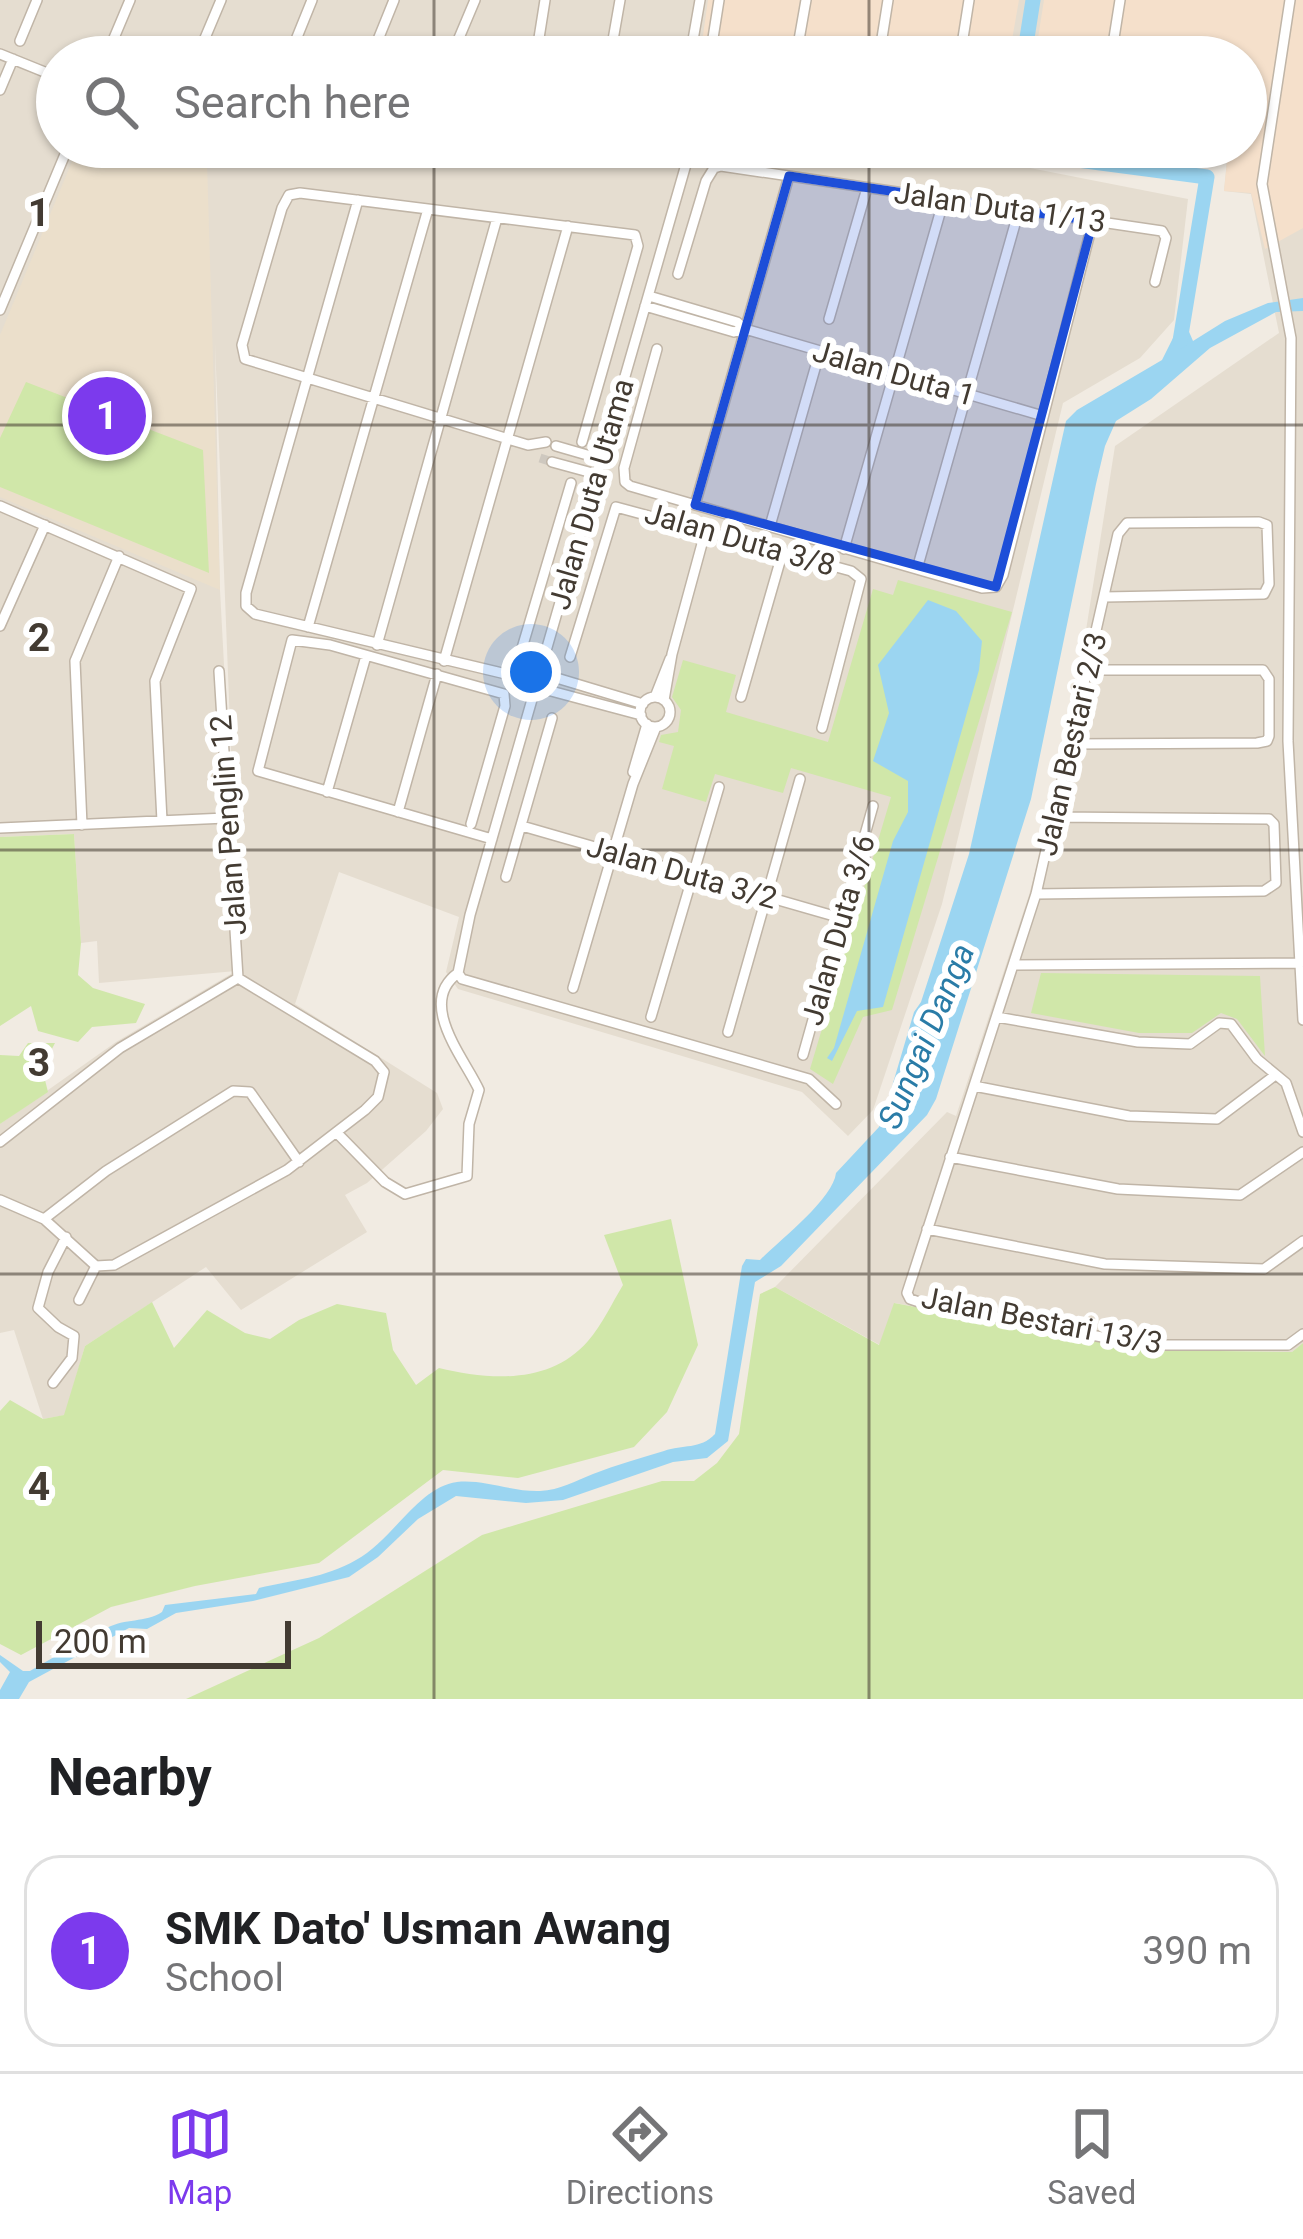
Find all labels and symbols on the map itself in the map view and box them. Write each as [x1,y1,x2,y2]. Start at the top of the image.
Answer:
street label: Jalan Duta 1/13 [892,175,1108,239]
text: 1 [28,190,50,236]
street label: Jalan Duta 1 [809,333,979,413]
pin: 1 [68,371,146,461]
street label: Jalan Duta Utama [541,375,641,613]
street label: Jalan Duta 3/8 [641,495,839,583]
text: 2 [28,615,50,661]
street label: Jalan Bestari 2/3 [1028,629,1114,859]
your location [501,642,561,702]
street label: Jalan Penglin 12 [203,714,253,936]
street label: Jalan Duta 3/2 [583,828,781,916]
street label: Jalan Duta 3/6 [794,831,882,1029]
water label: Sungai Danga [870,938,982,1134]
text: 3 [28,1040,50,1086]
street label: Jalan Bestari 13/3 [919,1279,1165,1361]
text: 4 [28,1464,50,1510]
scale bar [36,1615,291,1668]

